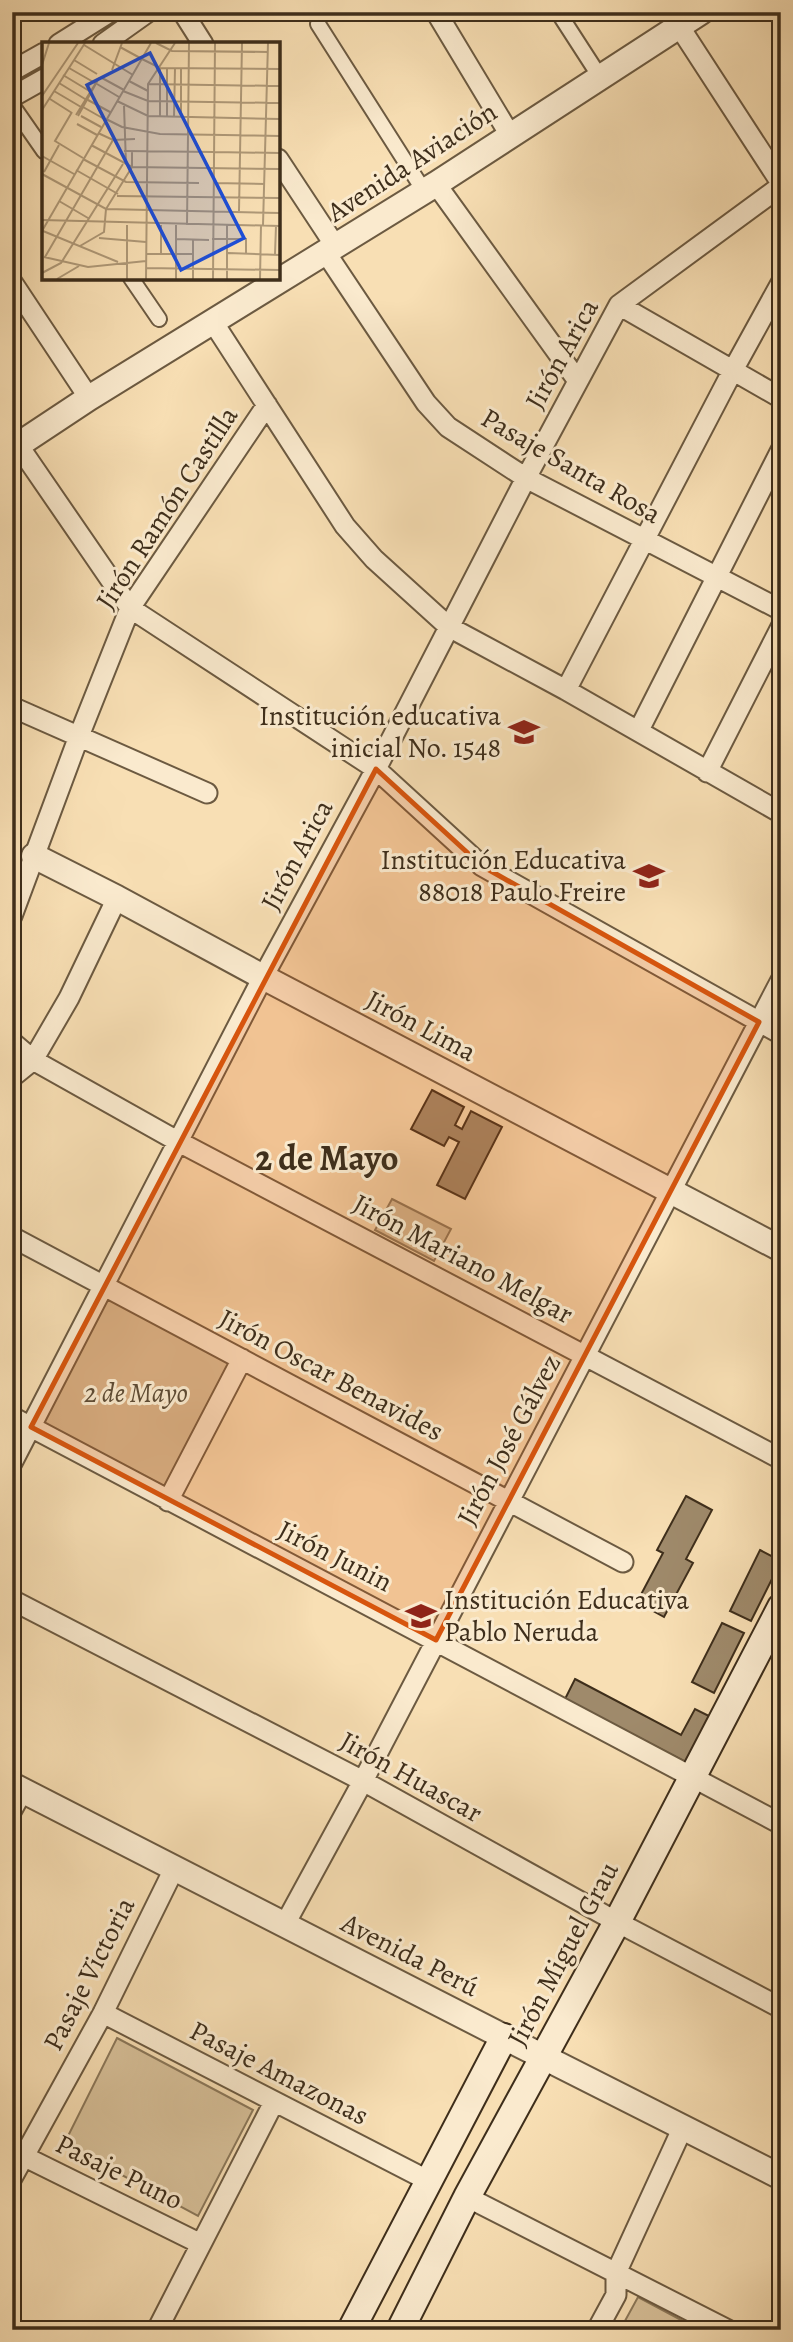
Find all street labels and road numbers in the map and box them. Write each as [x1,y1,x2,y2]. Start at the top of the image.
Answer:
street label: Avenida Aviación [319,93,504,232]
street label: Jirón Arica [516,292,608,416]
street label: Jirón Ramón Castilla [87,399,247,617]
street label: Pasaje Santa Rosa [474,399,668,533]
street label: Jirón Arica [252,793,342,917]
street label: Jirón Lima [359,981,483,1071]
street label: Jirón Mariano Melgar [346,1185,580,1333]
street label: Jirón Oscar Benavides [212,1300,450,1450]
street label: Jirón José Gálvez [448,1348,570,1532]
street label: Jirón Junin [271,1511,399,1601]
street label: Jirón Huascar [333,1722,489,1832]
street label: Jirón Miguel Grau [498,1854,628,2053]
street label: Pasaje Victoria [34,1891,144,2057]
street label: Avenida Perú [334,1904,486,2006]
street label: Pasaje Amazonas [183,2012,375,2134]
street label: Pasaje Puno [49,2125,189,2219]

